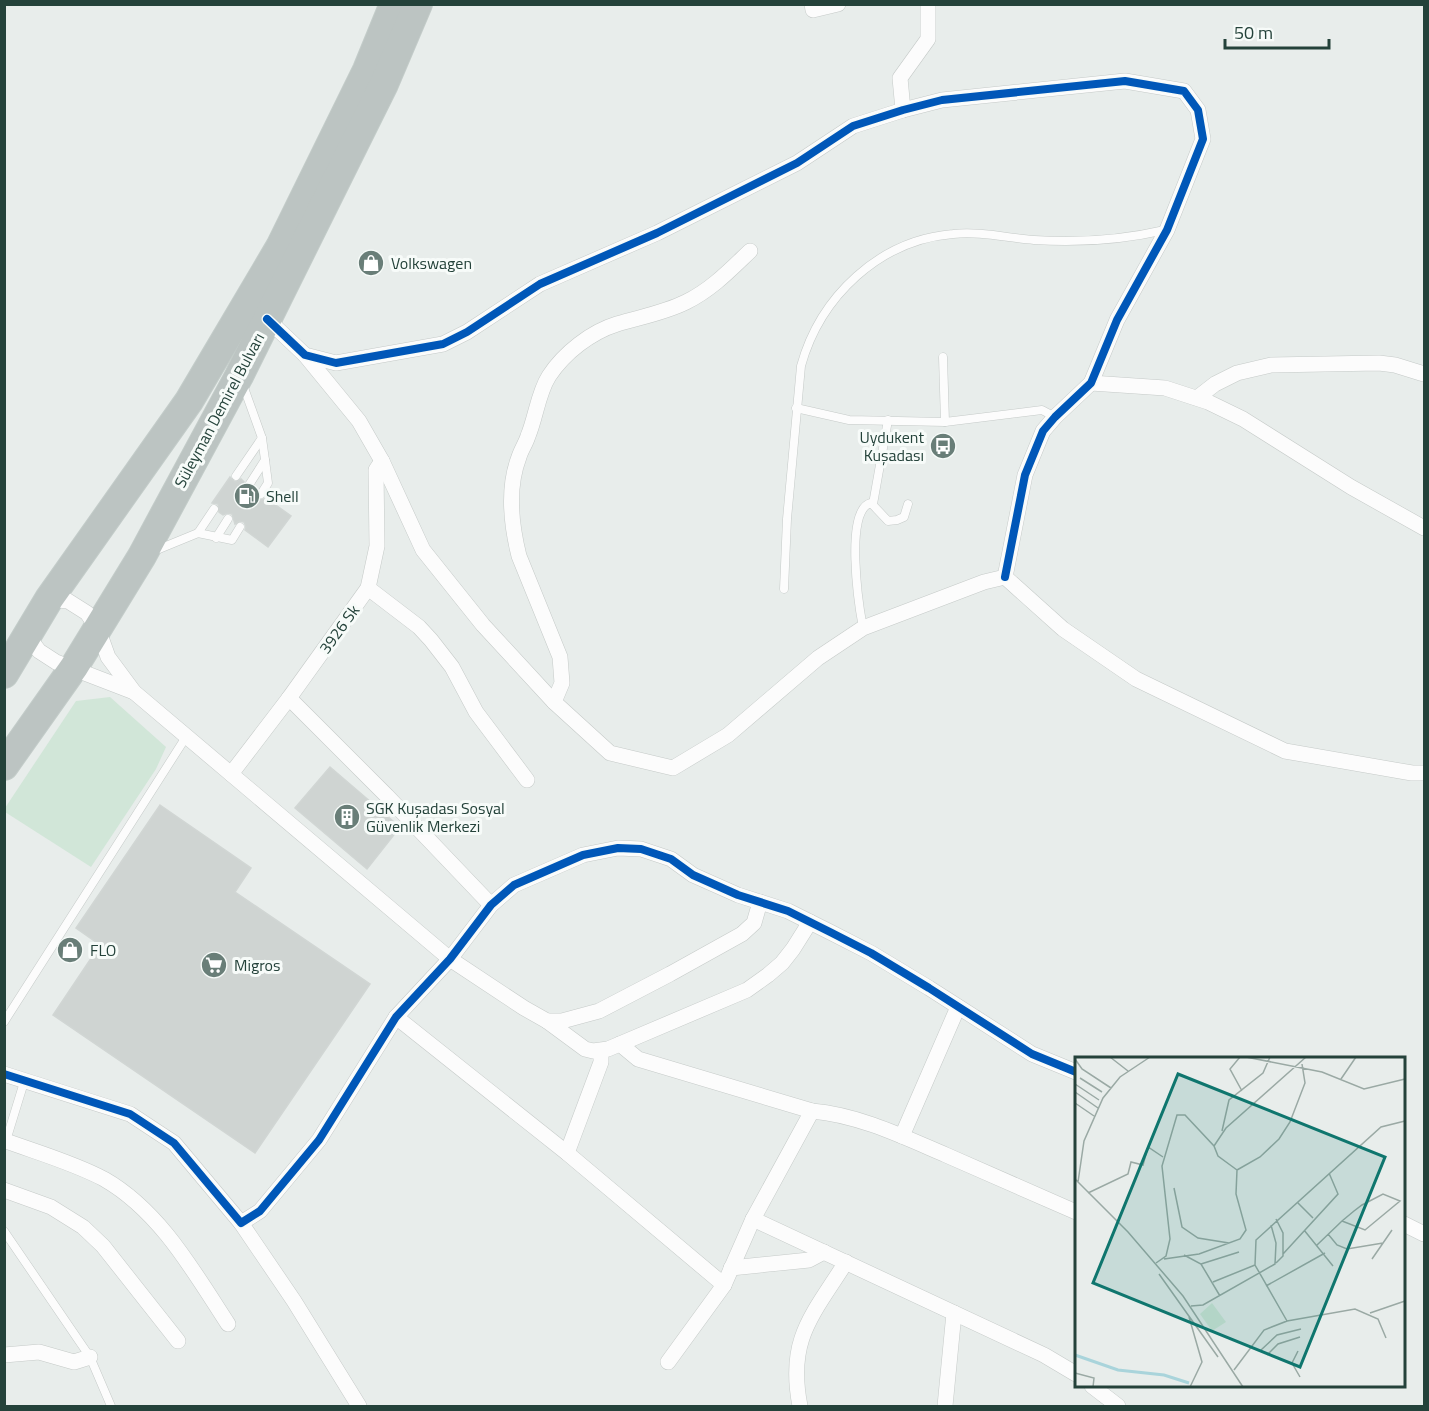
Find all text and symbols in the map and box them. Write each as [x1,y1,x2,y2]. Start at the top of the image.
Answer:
scale bar [1225,12,1328,50]
text: 50 m [1234,19,1273,46]
shop icon: Volkswagen [356,248,386,278]
place label: Volkswagen [391,251,472,275]
street label: Süleyman Demirel Bulvarı [168,328,270,492]
place label: Uydukent Kuşadası [859,425,924,467]
bus stop icon: Uydukent Kuşadası [928,431,958,461]
fuel station icon: Shell [232,481,262,511]
place label: Shell [266,484,299,508]
street label: 3926 Sk [313,599,365,659]
place label: SGK Kuşadası Sosyal Güvenlik Merkezi [366,796,505,838]
building icon: SGK Kuşadası Sosyal Güvenlik Merkezi [332,802,362,832]
shop icon: FLO [55,935,85,965]
place label: FLO [90,938,116,962]
supermarket icon: Migros [199,950,229,980]
place label: Migros [234,953,280,977]
inset map [1075,1057,1405,1387]

